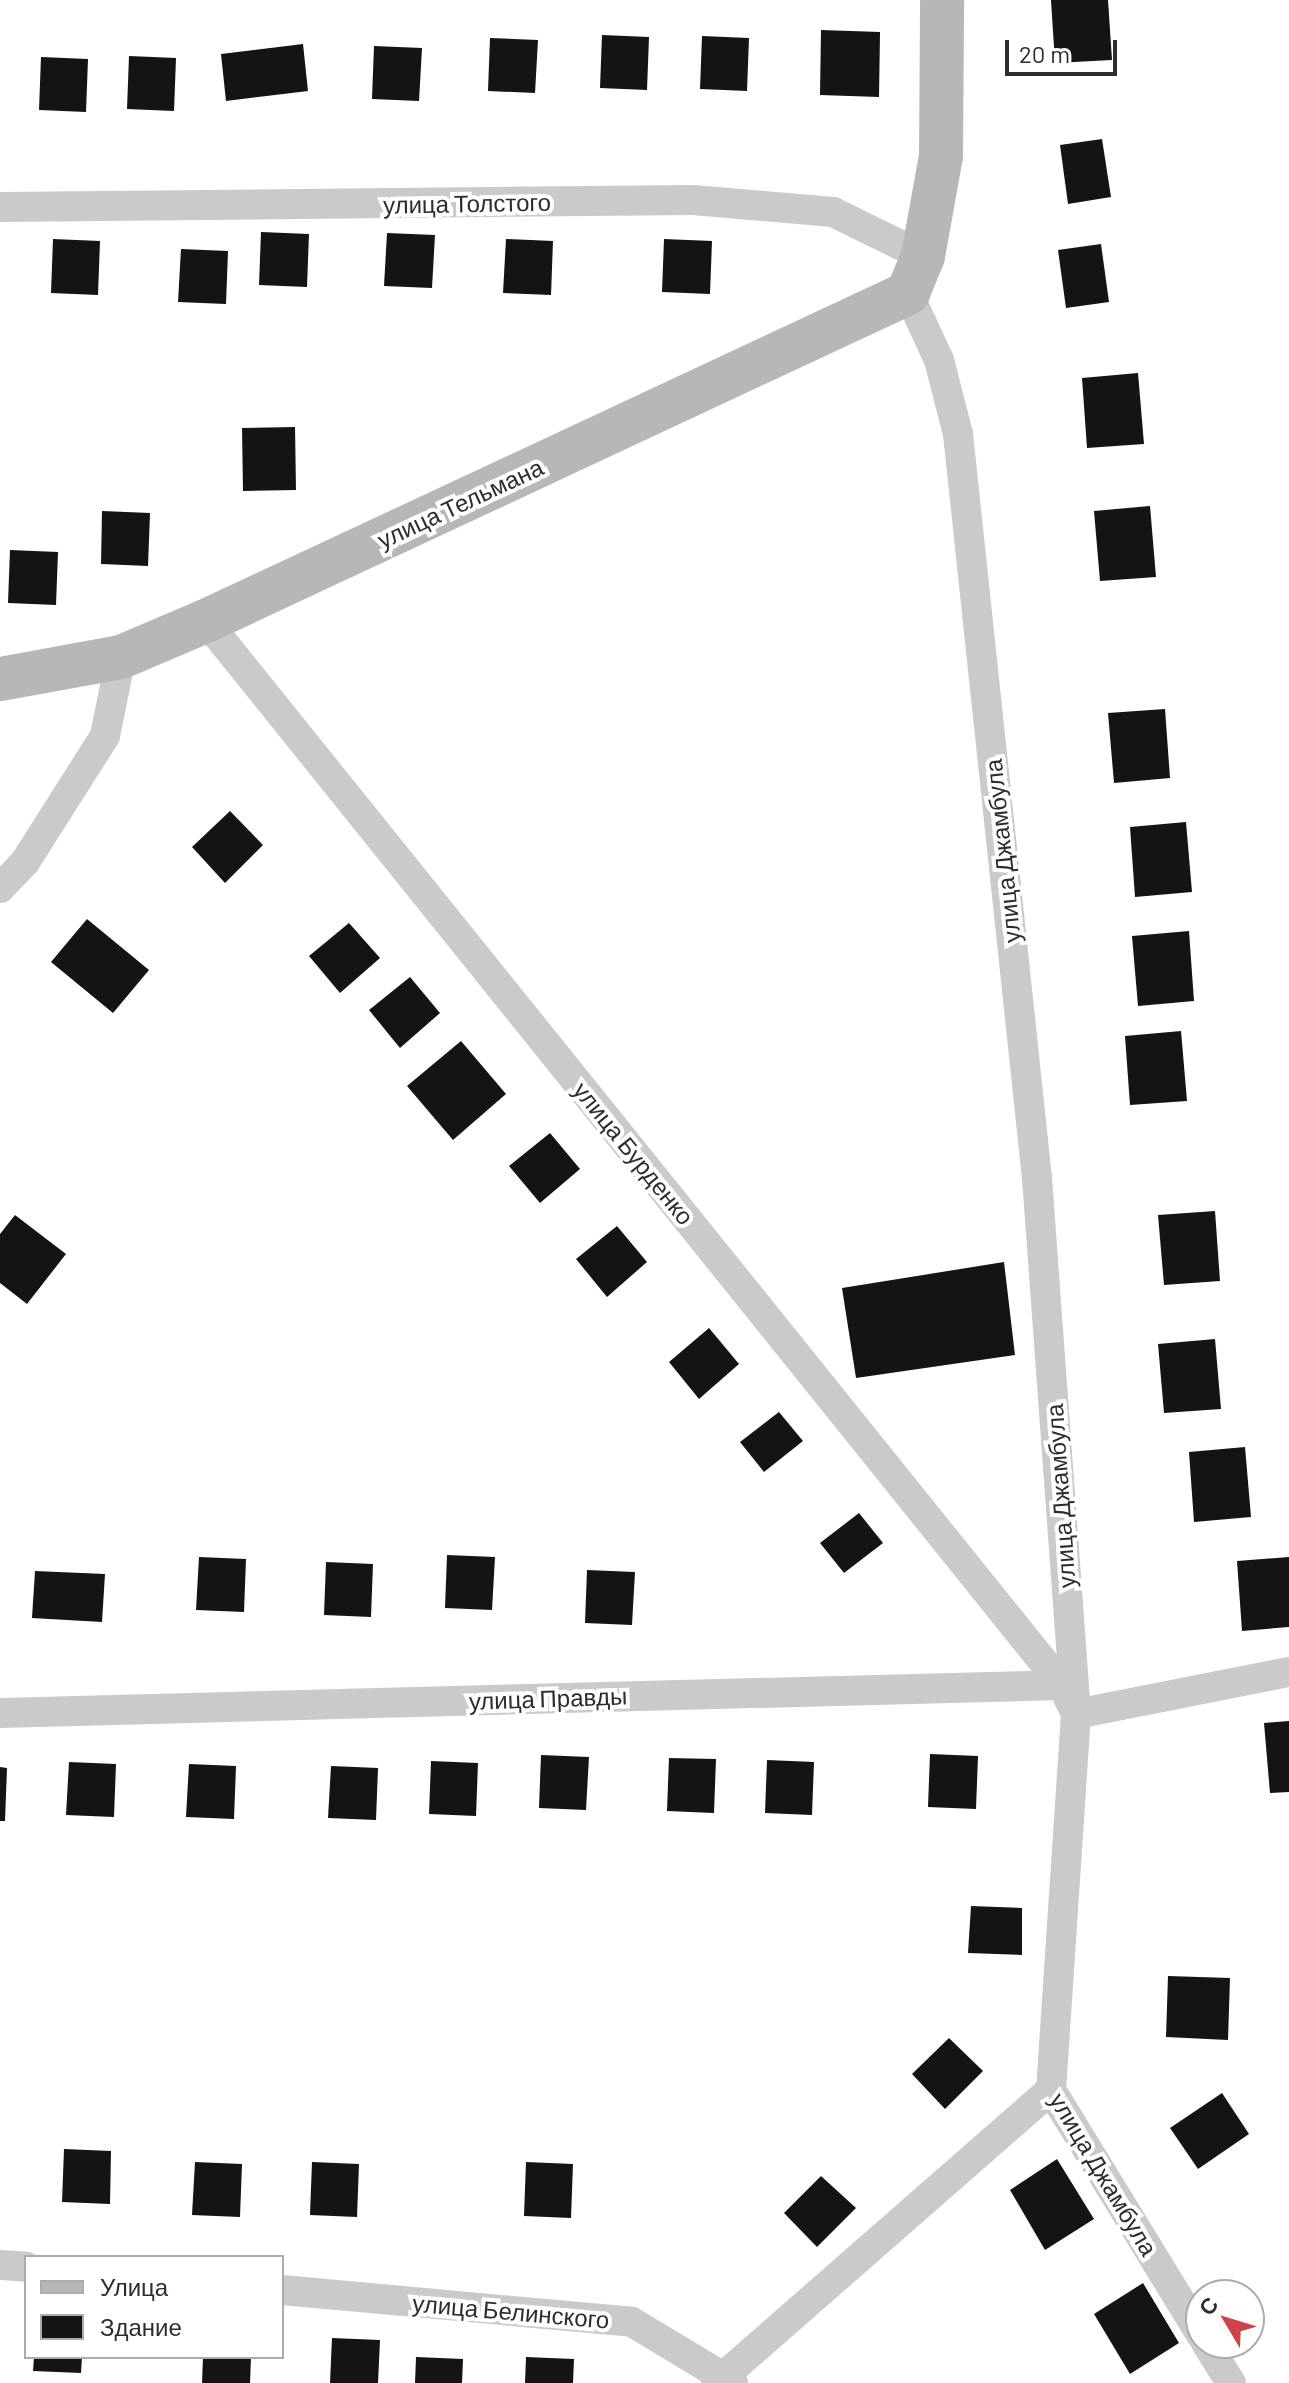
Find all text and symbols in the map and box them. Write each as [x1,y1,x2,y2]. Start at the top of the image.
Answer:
scale bar [1009,24,1121,74]
text: 20 m [1019,39,1070,68]
street label: улица Толстого [383,187,551,219]
street label: улица Тельмана [373,452,547,554]
street label: улица Джамбула [978,758,1026,944]
street label: улица Бурденко [568,1076,700,1230]
street label: улица Джамбула [1039,1403,1081,1589]
street label: улица Правды [468,1681,628,1715]
street label: улица Джамбула [1044,2087,1164,2261]
legend [24,2255,284,2359]
text: Улица [100,2272,168,2301]
north arrow [1185,2279,1265,2359]
street label: улица Белинского [411,2288,611,2334]
text: С [1193,2291,1223,2320]
text: Здание [100,2312,182,2341]

